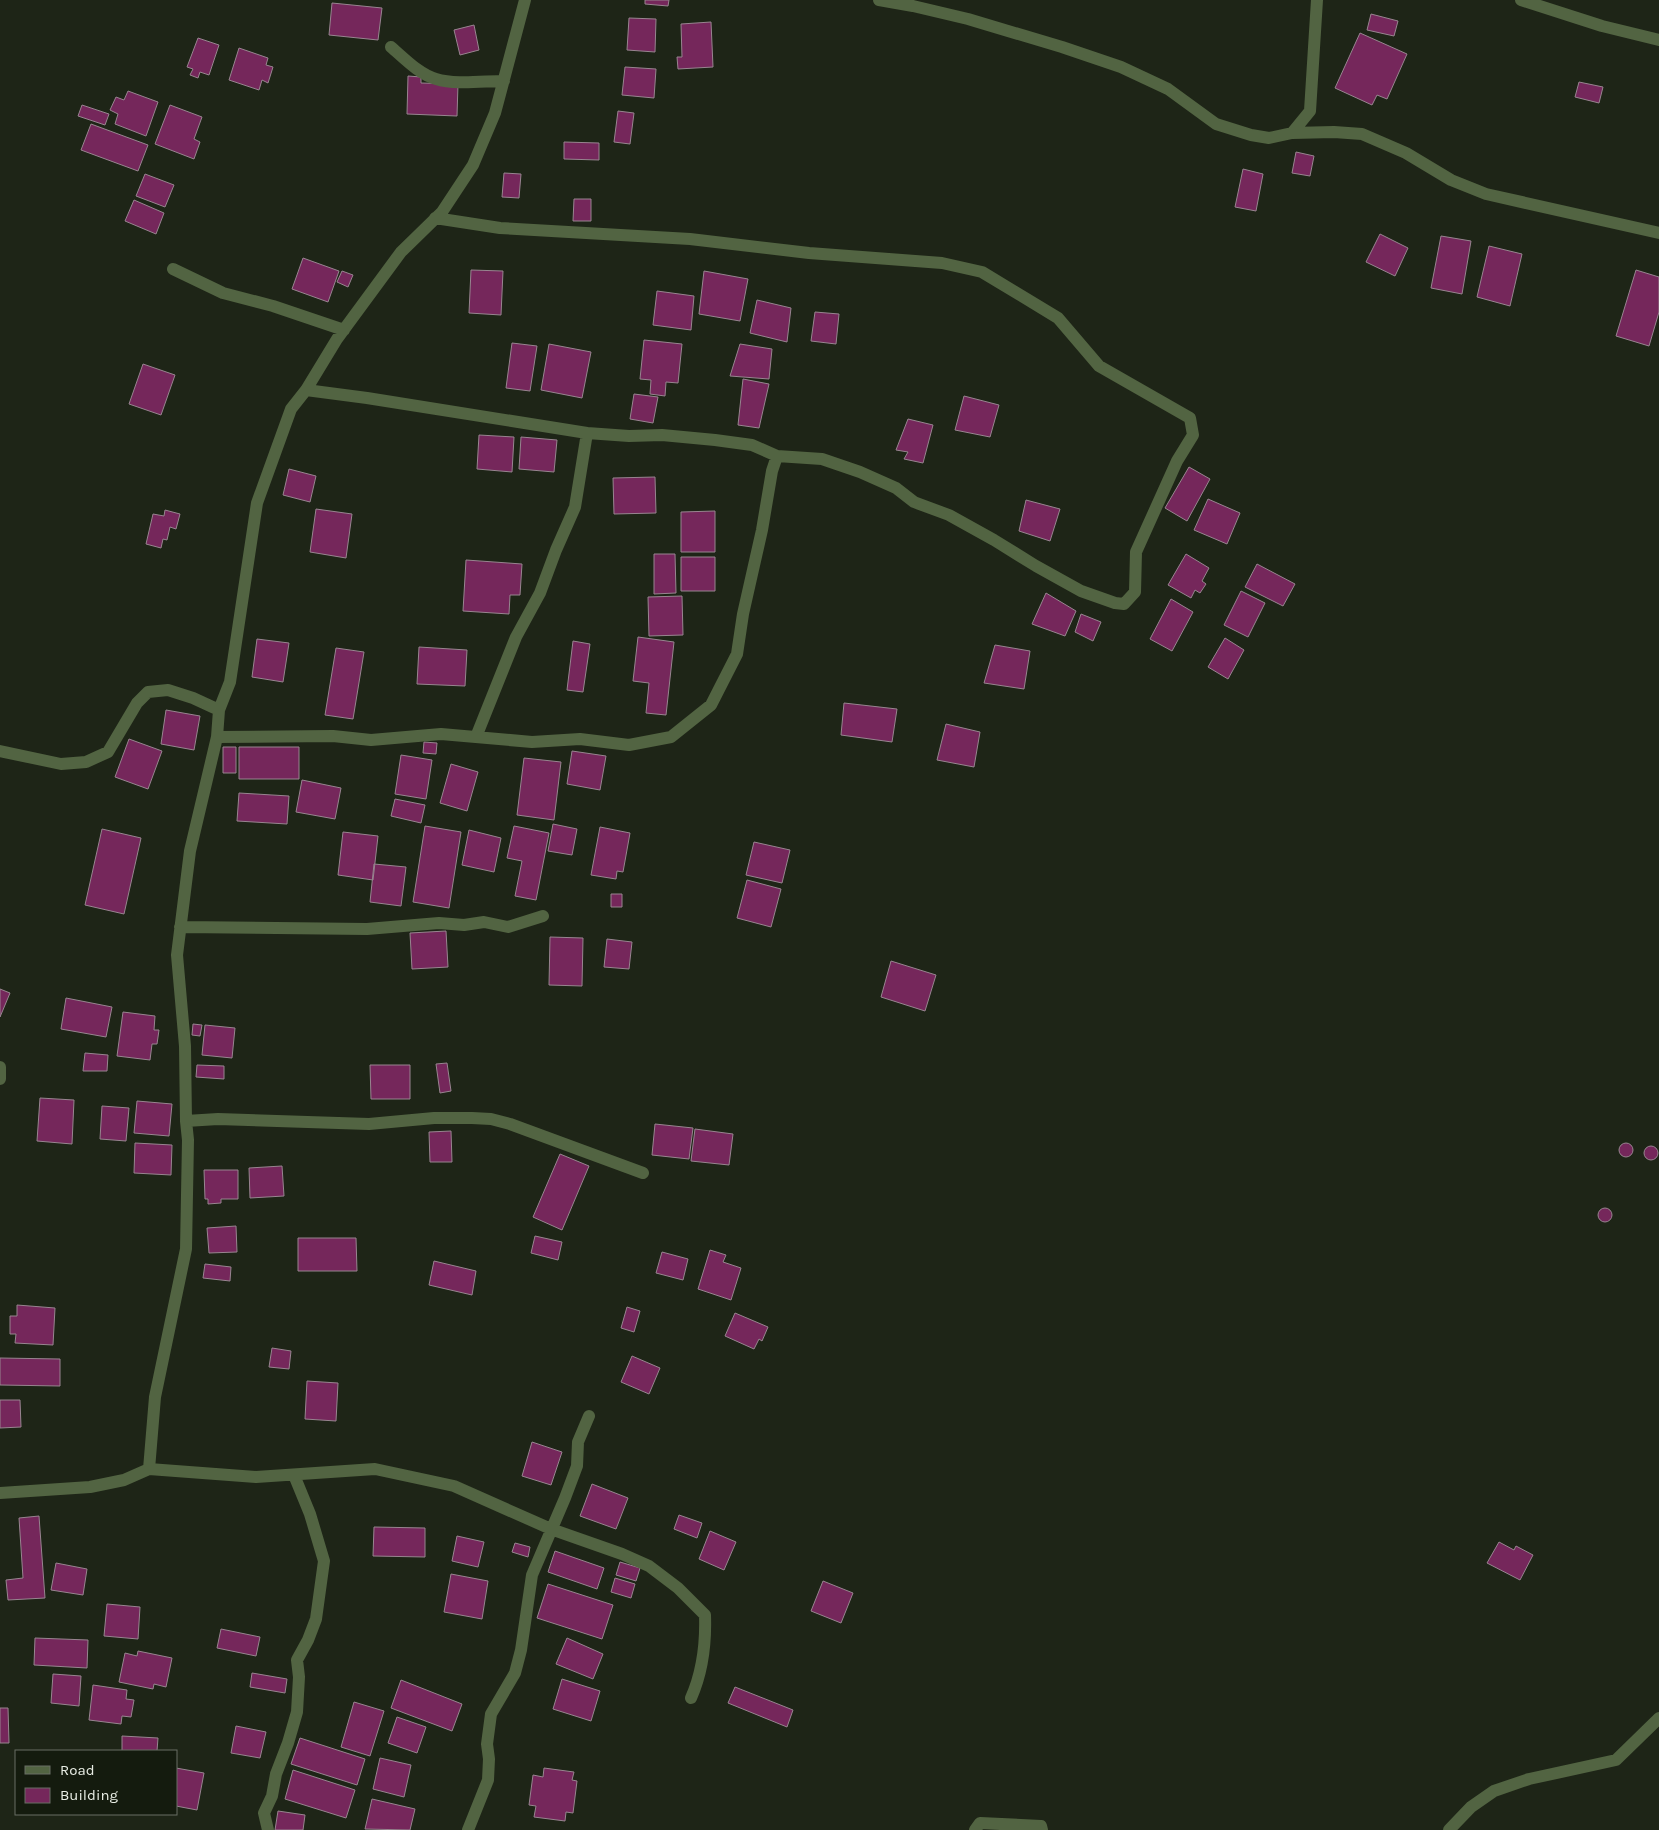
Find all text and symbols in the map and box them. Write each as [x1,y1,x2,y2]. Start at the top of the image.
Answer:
legend [15,1750,178,1815]
text: Road [60,1761,95,1779]
text: Building [60,1786,118,1804]

